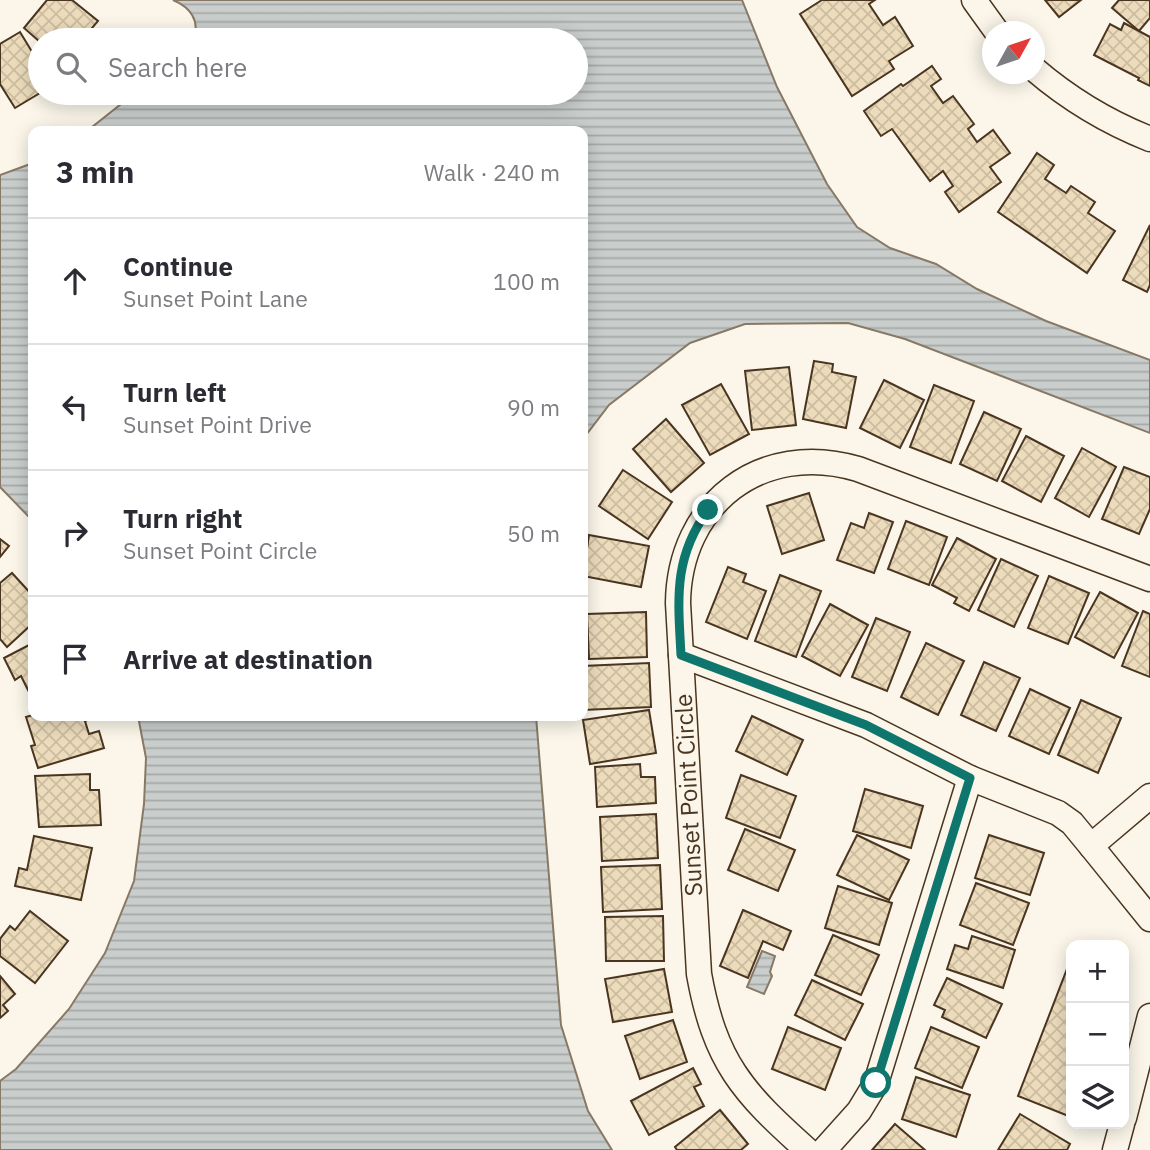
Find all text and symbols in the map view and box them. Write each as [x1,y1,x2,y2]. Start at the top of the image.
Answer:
north arrow [982,21,1045,84]
search box [28,28,588,105]
icon: search [52,48,90,86]
text: Search here [108,50,247,84]
text: 3 min [56,152,134,191]
text: Walk · 240 m [424,157,560,187]
text: Continue [123,249,233,283]
icon: ahead [56,262,94,300]
text: 100 m [493,266,560,296]
text: Sunset Point Lane [123,283,308,313]
text: Turn left [123,375,226,409]
icon: left [56,388,94,426]
text: 90 m [507,392,560,422]
text: Sunset Point Drive [123,409,312,439]
route end [692,494,723,525]
text: Turn right [123,501,242,535]
icon: right [56,514,94,552]
text: 50 m [507,518,560,548]
text: Sunset Point Circle [123,535,317,565]
icon: arrive [56,640,94,678]
text: Arrive at destination [123,642,373,676]
street label: Sunset Point Circle [667,693,709,897]
map controls [1066,940,1129,1129]
button: + [1066,940,1129,1003]
button: − [1066,1003,1129,1066]
button: layers [1066,1066,1129,1129]
route start [860,1067,891,1098]

